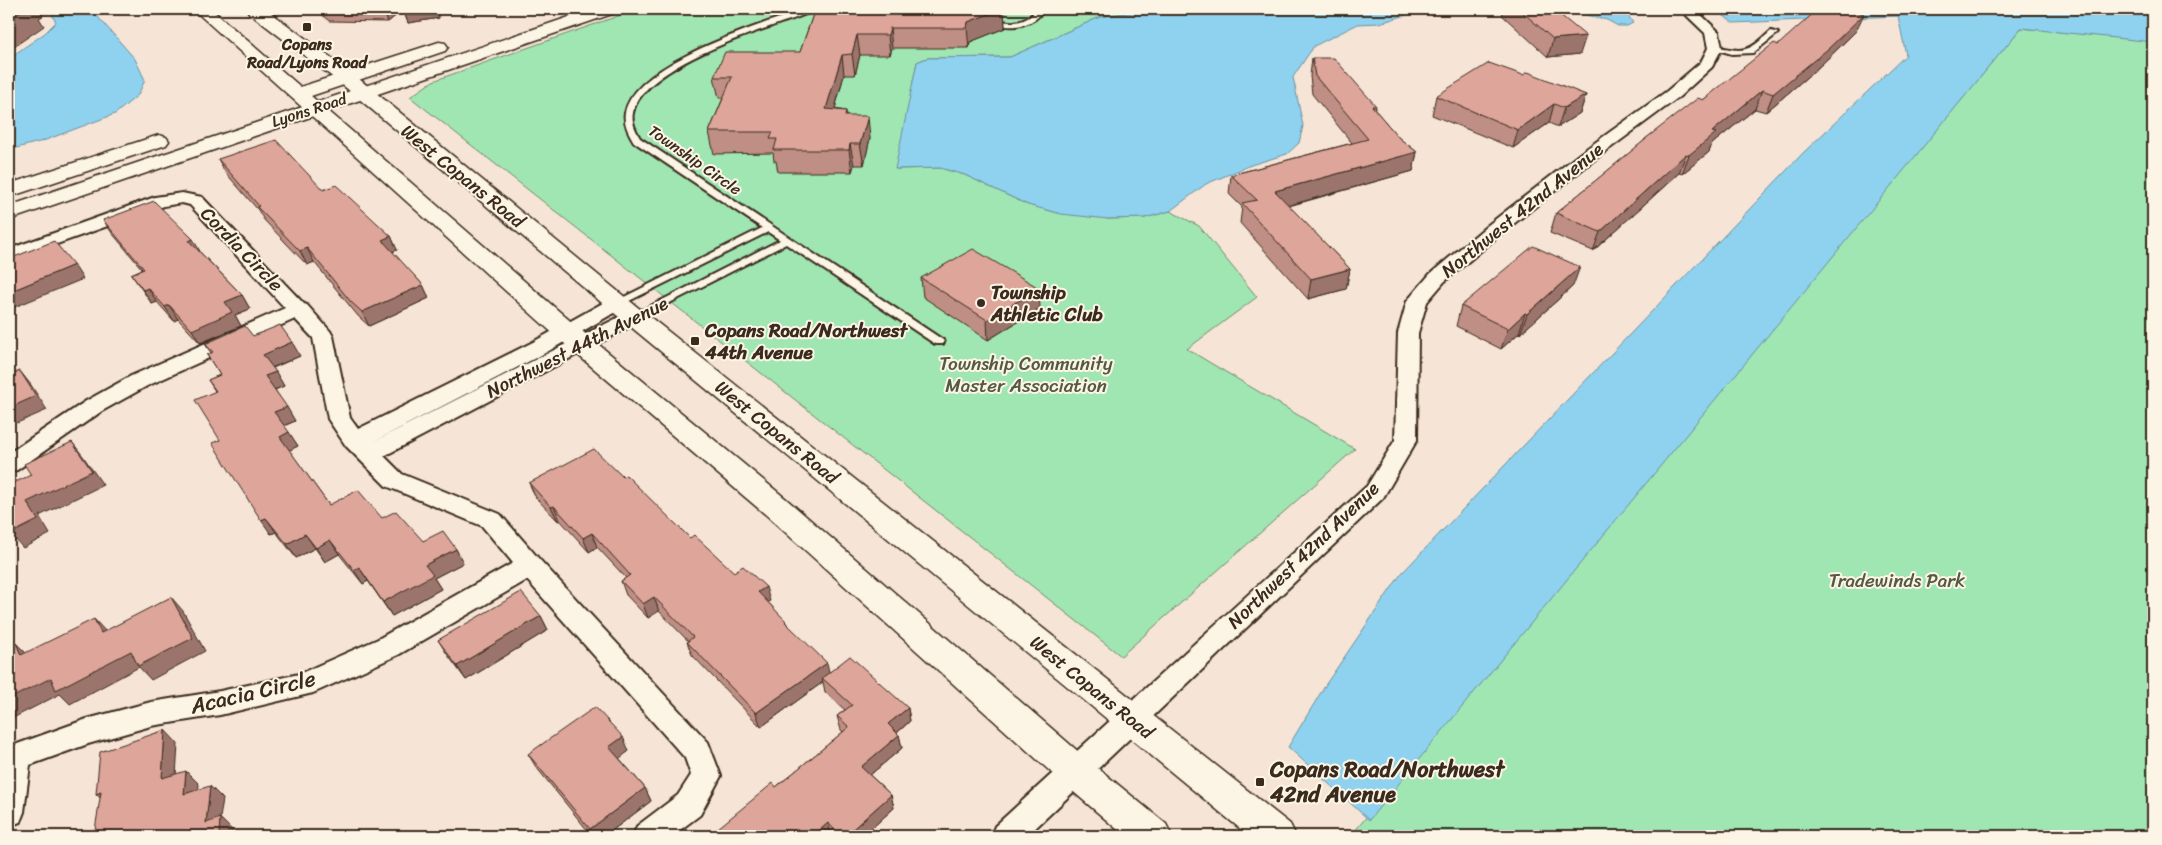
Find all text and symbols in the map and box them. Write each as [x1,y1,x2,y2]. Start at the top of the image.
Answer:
marker: Copans Road/Lyons Road [301,21,313,33]
place label: Copans Road/Lyons Road [246,30,368,77]
street label: Lyons Road [268,84,352,136]
street label: West Copans Road [393,115,534,238]
street label: Township Circle [642,117,748,203]
street label: Northwest 42nd Avenue [1433,134,1611,286]
street label: Cordia Circle [192,198,292,300]
place label: Township Athletic Club [990,276,1103,331]
street label: Northwest 44th Avenue [480,287,674,407]
marker: Township Athletic Club [975,297,987,309]
place label: Copans Road/Northwest 44th Avenue [704,314,908,369]
marker: Copans Road/Northwest 44th Avenue [689,335,701,347]
park label: Township Community Master Association [939,347,1113,402]
street label: West Copans Road [707,371,848,494]
street label: Northwest 42nd Avenue [1219,473,1387,637]
park label: Tradewinds Park [1829,564,1965,597]
street label: West Copans Road [1022,626,1163,749]
street label: Acacia Circle [185,659,320,726]
place label: Copans Road/Northwest 42nd Avenue [1269,750,1505,814]
marker: Copans Road/Northwest 42nd Avenue [1254,776,1266,788]

